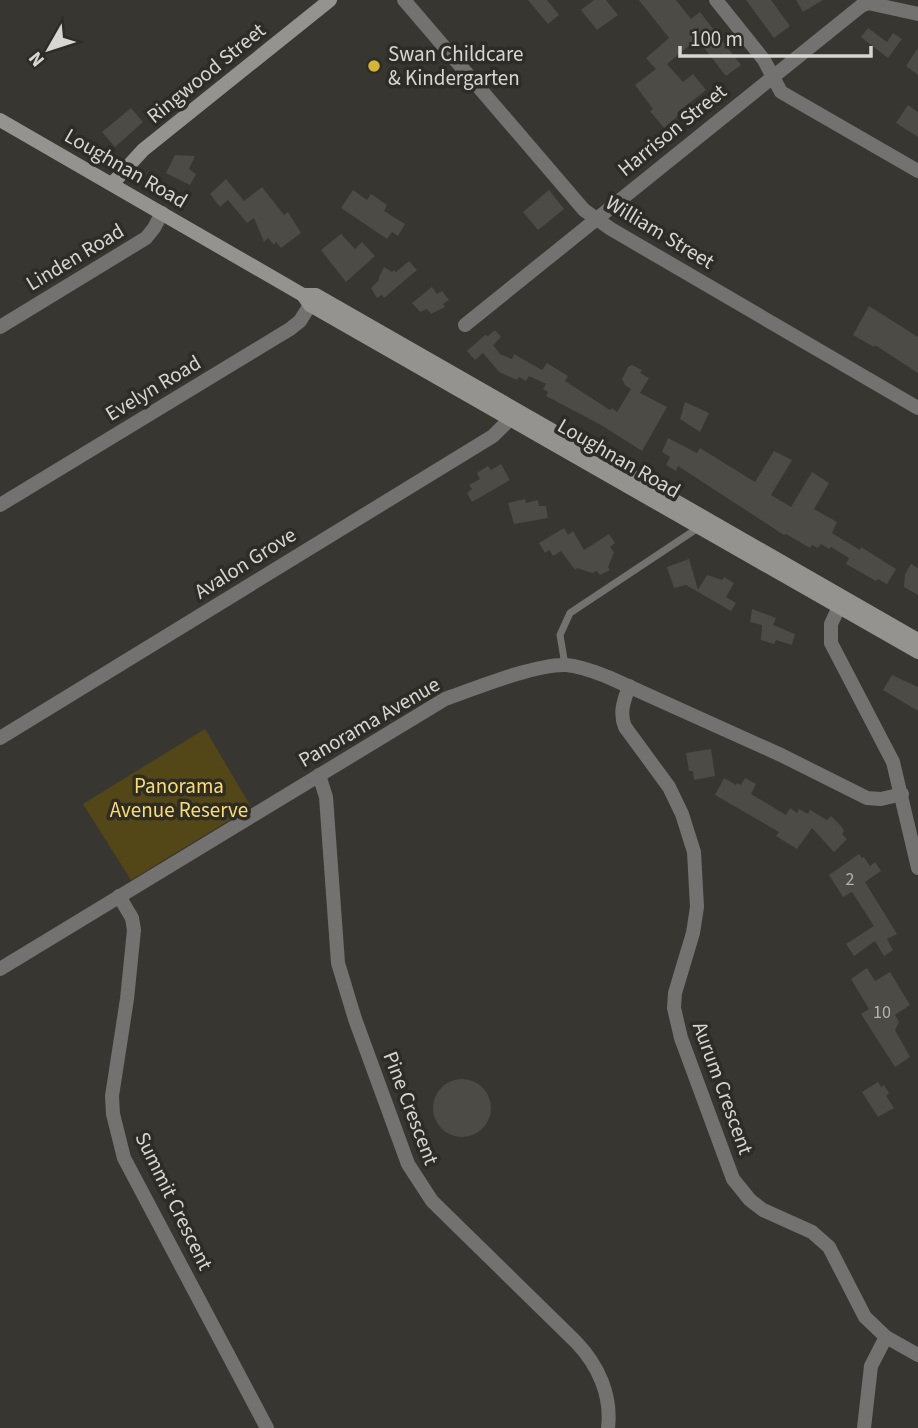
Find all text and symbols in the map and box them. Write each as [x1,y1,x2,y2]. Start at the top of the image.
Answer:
north arrow [14,14,84,84]
scale bar [680,14,871,58]
street label: Ringwood Street [140,16,272,130]
text: 100 m [690,24,743,54]
place label: Swan Childcare & Kindergarten [388,39,523,93]
text: N [22,45,51,72]
marker: Swan Childcare & Kindergarten [366,58,382,74]
street label: Harrison Street [611,77,733,183]
street label: Loughnan Road [59,121,193,215]
street label: William Street [600,188,720,276]
street label: Linden Road [20,216,130,298]
street label: Evelyn Road [99,348,207,428]
street label: Loughnan Road [552,411,686,505]
street label: Avalon Grove [188,520,302,606]
street label: Panorama Avenue [293,669,445,775]
park label: Panorama Avenue Reserve [110,771,248,825]
house number: 2 [846,867,855,892]
house number: 10 [873,1000,891,1025]
street label: Aurum Crescent [685,1017,761,1159]
street label: Pine Crescent [376,1047,446,1169]
street label: Summit Crescent [128,1127,220,1275]

